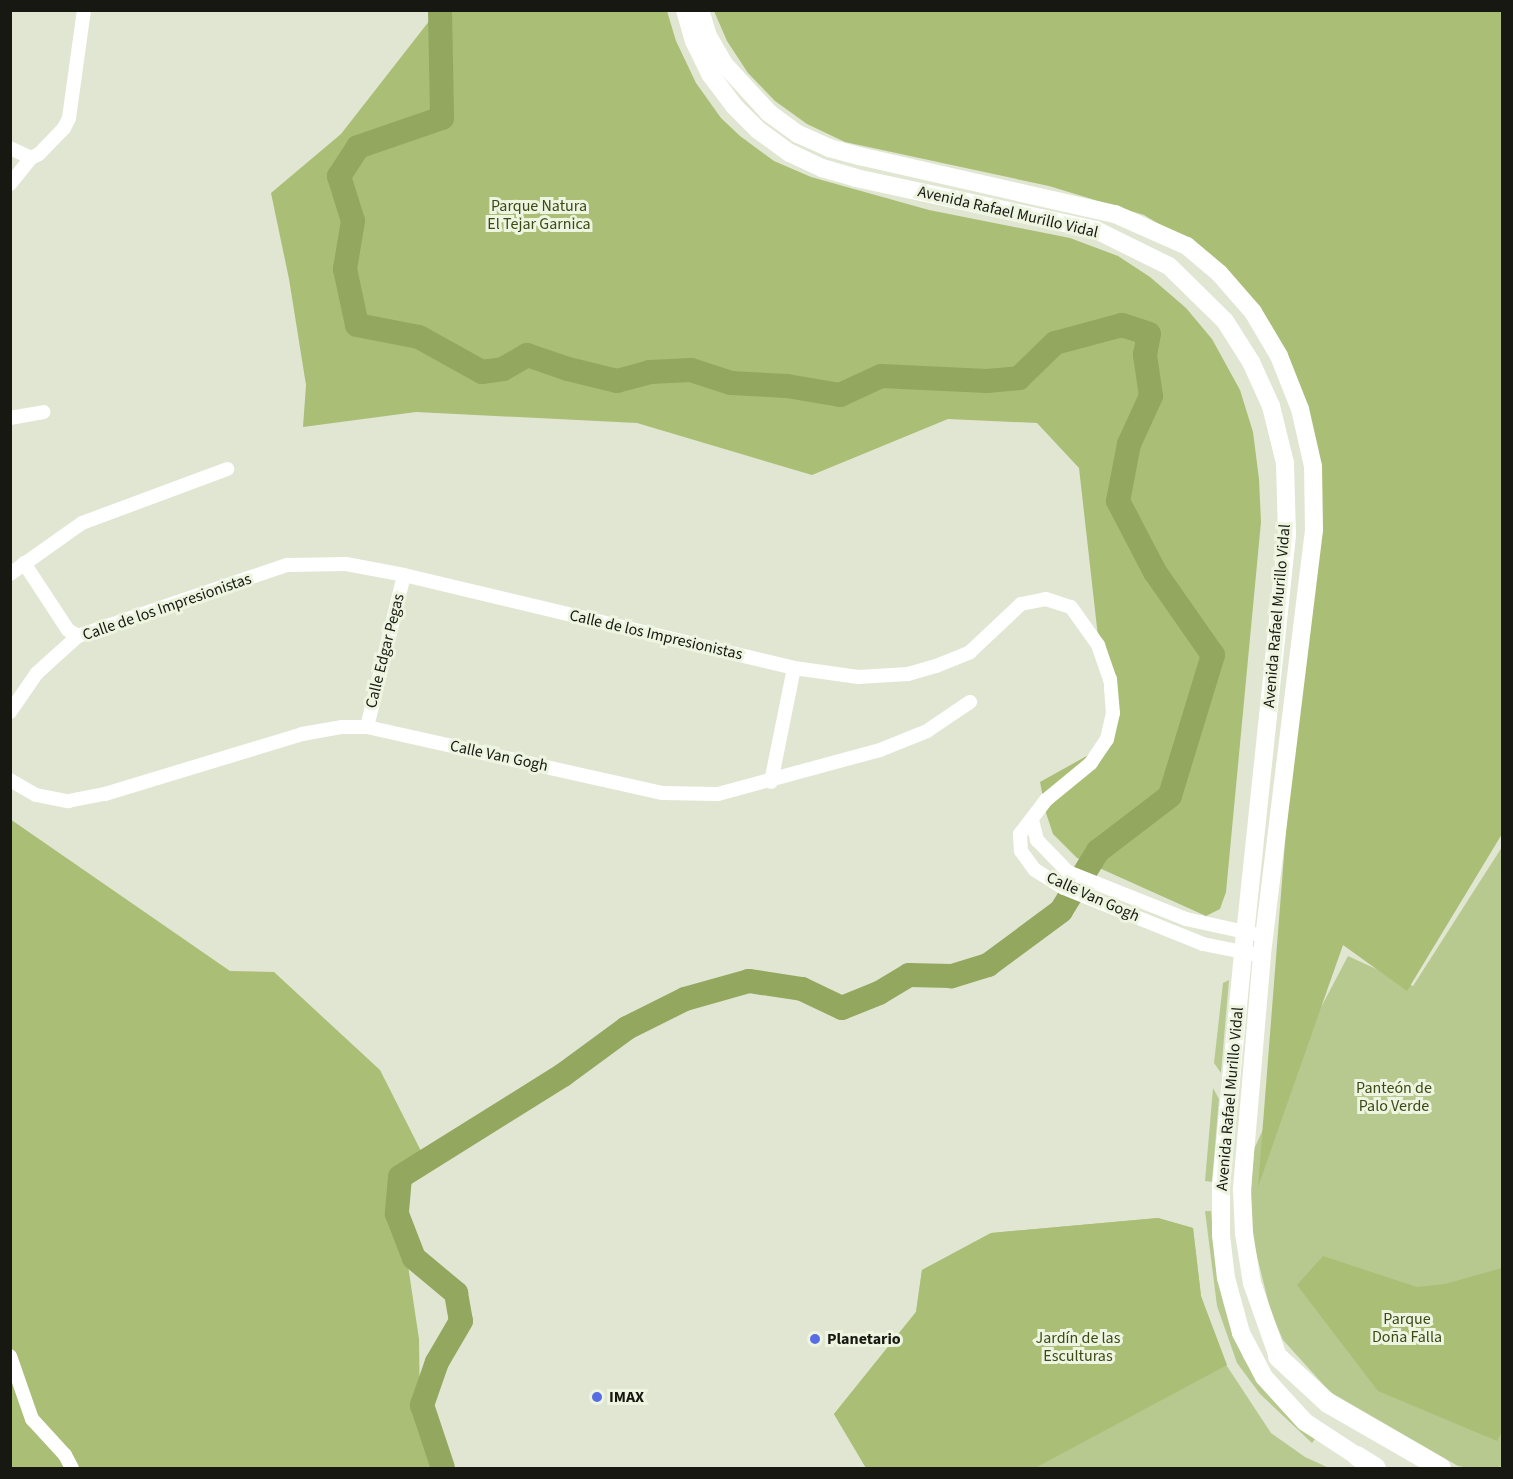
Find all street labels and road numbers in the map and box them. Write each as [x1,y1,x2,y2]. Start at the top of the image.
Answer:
street label: Avenida Rafael Murillo Vidal [916,182,1100,242]
street label: Avenida Rafael Murillo Vidal [1259,523,1295,709]
street label: Calle de los Impresionistas [80,569,254,645]
street label: Calle Edgar Pegas [361,592,409,710]
street label: Calle de los Impresionistas [568,606,744,664]
street label: Calle Van Gogh [448,736,550,776]
street label: Calle Van Gogh [1044,868,1142,926]
street label: Avenida Rafael Murillo Vidal [1212,1006,1248,1192]

